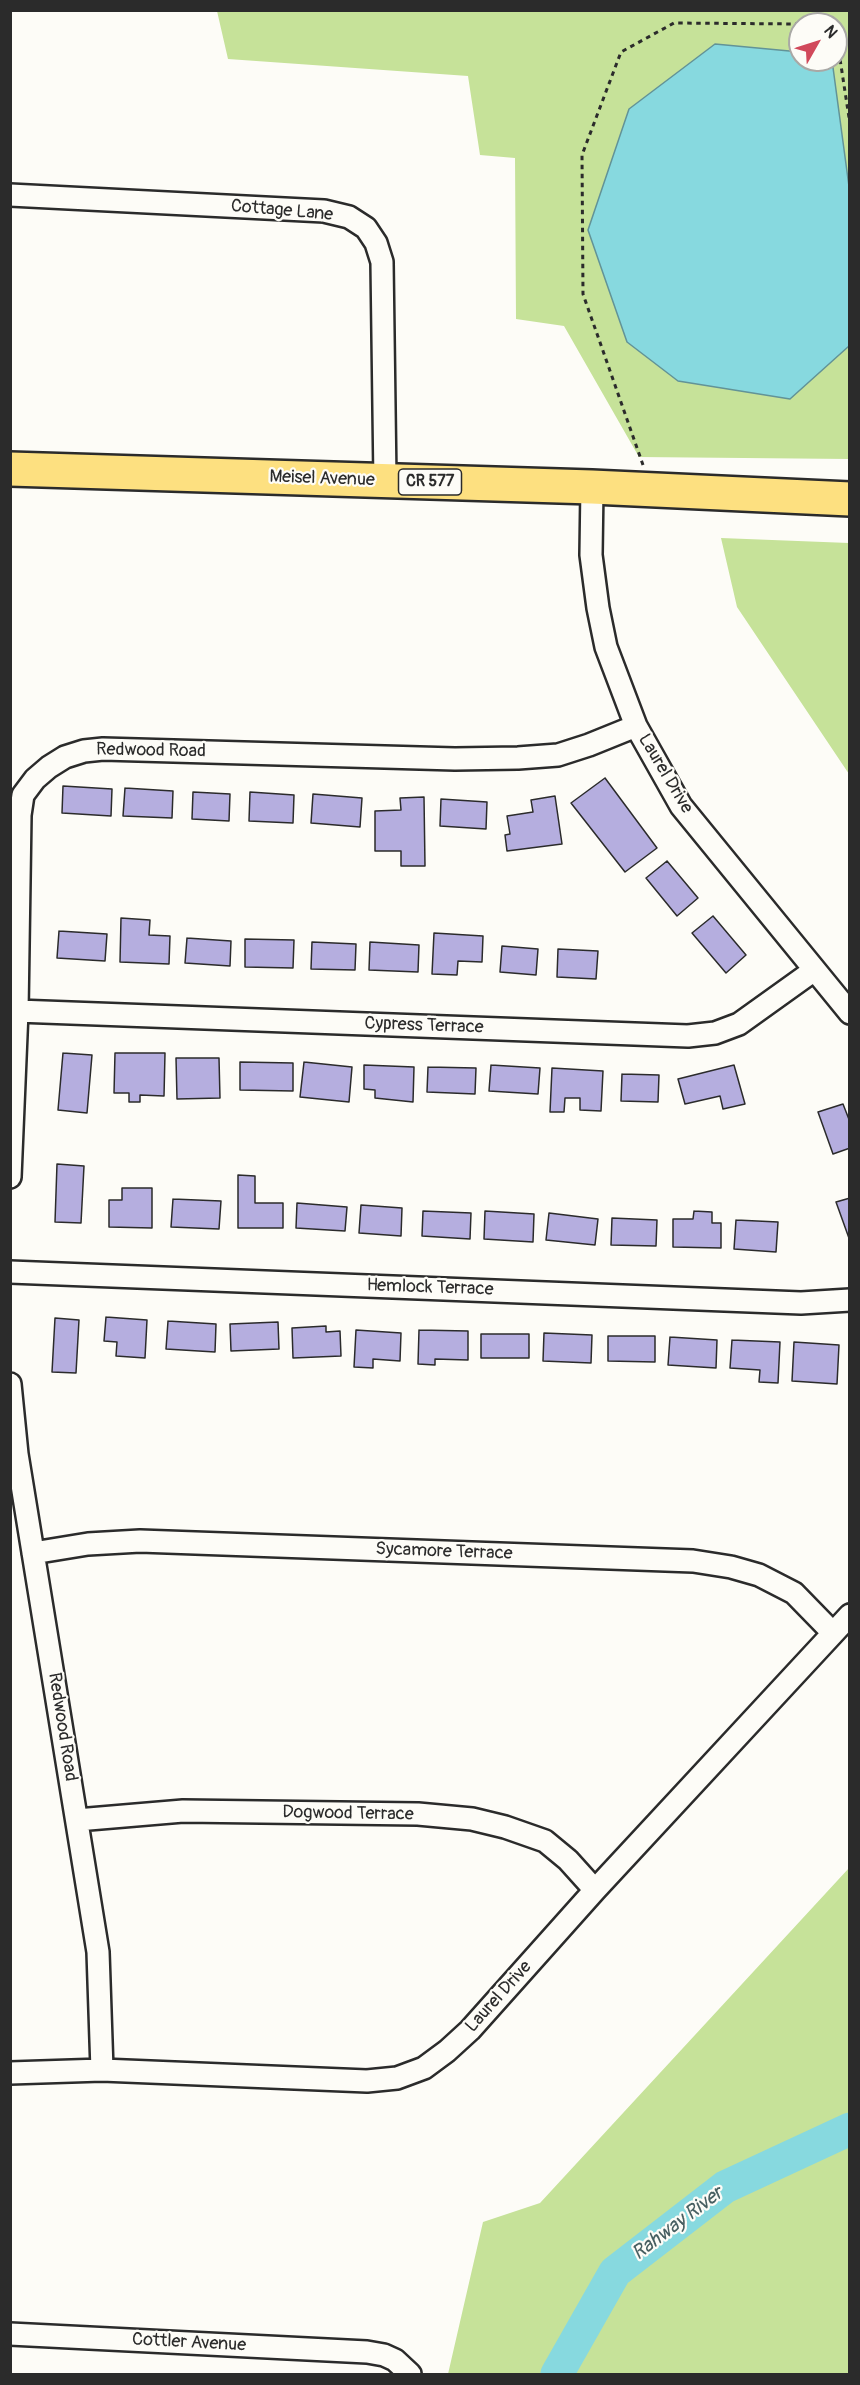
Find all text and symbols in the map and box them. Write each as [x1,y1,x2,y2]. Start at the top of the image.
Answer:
north arrow [788,12,848,72]
text: N [819,21,842,42]
street label: Cottage Lane [230,196,334,226]
street label: Meisel Avenue [269,466,375,492]
road number: CR 577 [398,469,462,495]
street label: Laurel Drive [633,730,697,818]
street label: Redwood Road [96,739,206,763]
street label: Cypress Terrace [364,1013,484,1039]
street label: Hemlock Terrace [366,1275,494,1301]
street label: Sycamore Terrace [375,1539,513,1565]
street label: Redwood Road [43,1671,81,1783]
street label: Dogwood Terrace [282,1802,414,1826]
street label: Laurel Drive [461,1957,537,2037]
water label: Rahway River [628,2182,728,2266]
street label: Cottler Avenue [131,2329,247,2357]

